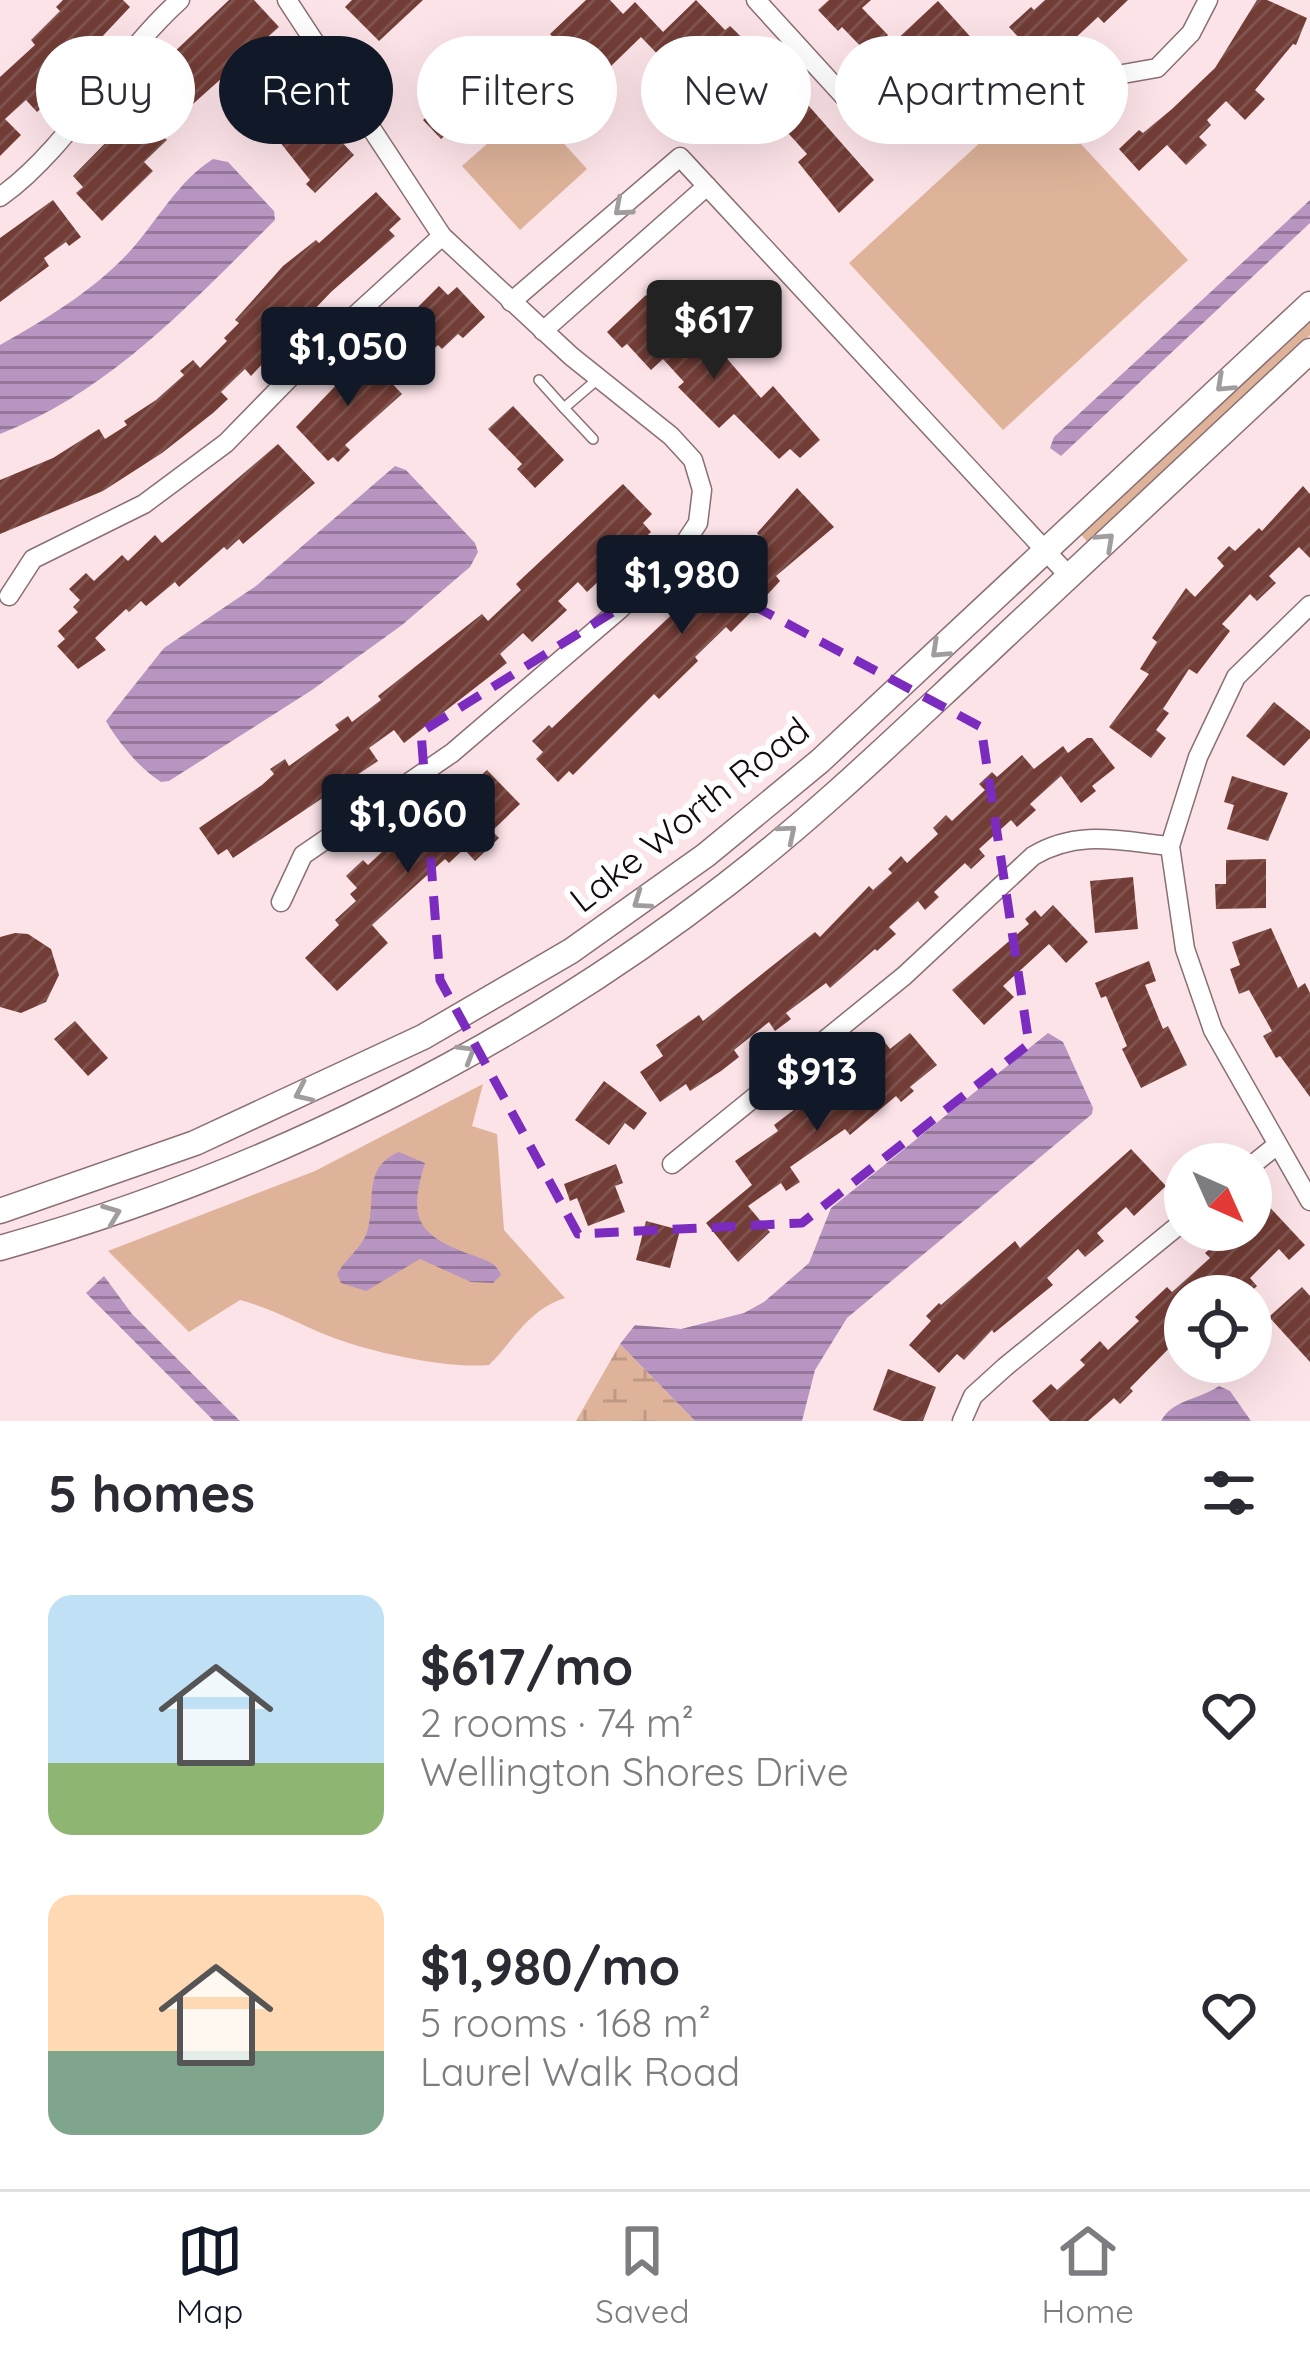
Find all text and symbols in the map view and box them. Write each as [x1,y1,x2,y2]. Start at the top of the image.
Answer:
chip: Buy [36,36,195,144]
chip: Rent [219,36,393,144]
chip: Filters [417,36,617,144]
chip: New [641,36,811,144]
chip: Apartment [835,36,1128,144]
one-way arrow [614,194,636,215]
pin: $617 [643,280,785,382]
text: $617 [674,294,754,343]
pin: $1,050 [250,307,446,409]
text: $1,050 [288,321,408,370]
one-way arrow [1217,369,1238,391]
one-way arrow [1092,534,1114,556]
pin: $1,980 [584,535,780,637]
text: $1,980 [624,549,740,598]
one-way arrow [931,635,953,657]
street label: Lake Worth Road [560,707,818,921]
pin: $1,060 [310,774,506,876]
text: $1,060 [349,788,467,837]
one-way arrow [774,826,796,848]
one-way arrow [632,887,654,909]
pin: $913 [746,1032,888,1134]
one-way arrow [454,1045,476,1068]
text: $913 [776,1046,858,1095]
one-way arrow [294,1079,315,1102]
north arrow [1164,1143,1272,1251]
map controls [1164,1143,1272,1383]
one-way arrow [101,1204,122,1229]
button: locate [1164,1275,1272,1383]
icon: filters [1196,1460,1262,1526]
text: 5 homes [48,1461,255,1525]
text: $617/mo [420,1634,633,1698]
icon: home [144,1643,288,1787]
icon: heart [1196,1682,1262,1748]
text: 2 rooms · 74 m² [420,1698,694,1747]
text: Wellington Shores Drive [420,1747,849,1796]
text: $1,980/mo [420,1934,680,1998]
icon: home [144,1943,288,2087]
icon: heart [1196,1982,1262,2048]
text: 5 rooms · 168 m² [420,1998,711,2047]
text: Laurel Walk Road [420,2047,740,2096]
tab: Map [176,2218,243,2331]
tab: Saved [595,2218,689,2331]
tab: Home [1042,2218,1134,2331]

